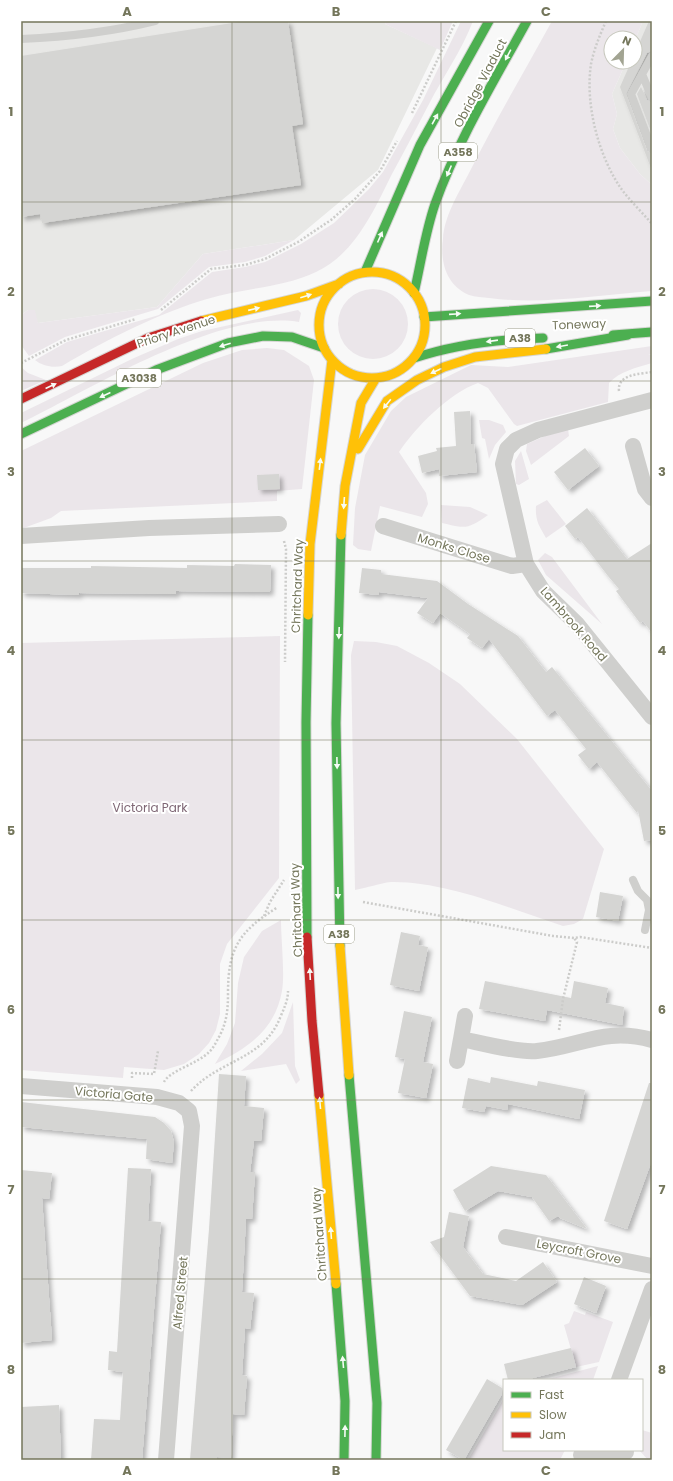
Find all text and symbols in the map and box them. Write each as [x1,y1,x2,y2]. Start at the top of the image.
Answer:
text: A [122,2,132,21]
text: B [332,2,341,21]
text: C [541,2,551,21]
north arrow [603,30,643,70]
text: N [620,32,634,50]
street label: Obridge Viaduct [449,36,511,130]
one-way arrow [505,50,512,61]
text: 1 [9,102,13,121]
text: 1 [660,102,664,121]
one-way arrow [431,113,438,125]
road number: A358 [439,143,477,161]
one-way arrow [446,166,452,177]
one-way arrow [377,231,383,242]
text: 2 [7,282,15,301]
text: 2 [658,282,666,301]
one-way arrow [300,292,312,298]
one-way arrow [589,303,601,310]
one-way arrow [248,305,261,311]
street label: Priory Avenue [135,310,217,352]
one-way arrow [449,311,461,318]
street label: Toneway [552,315,607,333]
road number: A38 [505,329,535,347]
one-way arrow [486,338,498,344]
one-way arrow [218,342,230,348]
one-way arrow [556,344,568,350]
one-way arrow [430,368,441,374]
road number: A3038 [117,369,161,387]
one-way arrow [45,382,57,388]
one-way arrow [99,392,111,398]
one-way arrow [382,398,391,409]
one-way arrow [317,458,323,470]
text: 3 [7,462,15,481]
text: 3 [658,462,666,481]
one-way arrow [340,497,347,509]
street label: Monks Close [416,529,492,567]
street label: Chritchard Way [287,538,307,633]
street label: Lambrook Road [537,583,611,665]
one-way arrow [336,627,342,640]
text: 4 [7,641,16,660]
text: 4 [658,641,667,660]
one-way arrow [334,757,340,770]
park label: Victoria Park [113,799,188,816]
text: 5 [7,821,15,840]
text: 5 [658,821,666,840]
street label: Chritchard Way [286,862,306,957]
one-way arrow [335,887,341,900]
road number: A38 [324,925,354,943]
one-way arrow [306,968,313,980]
text: 6 [7,1000,15,1019]
text: 6 [658,1000,666,1019]
street label: Victoria Gate [74,1082,154,1106]
one-way arrow [317,1097,323,1110]
text: 7 [8,1180,15,1199]
text: 7 [659,1180,666,1199]
street label: Chritchard Way [307,1186,331,1282]
one-way arrow [328,1227,335,1239]
street label: Leycroft Grove [535,1234,623,1268]
street label: Alfred Street [168,1256,192,1330]
one-way arrow [339,1356,346,1369]
text: 8 [7,1360,15,1379]
text: 8 [658,1360,666,1379]
legend [503,1379,643,1451]
text: Fast [539,1386,564,1403]
text: Slow [539,1406,567,1423]
one-way arrow [342,1424,348,1437]
text: Jam [539,1426,566,1443]
text: A [122,1461,132,1480]
text: B [332,1461,341,1480]
text: C [541,1461,551,1480]

